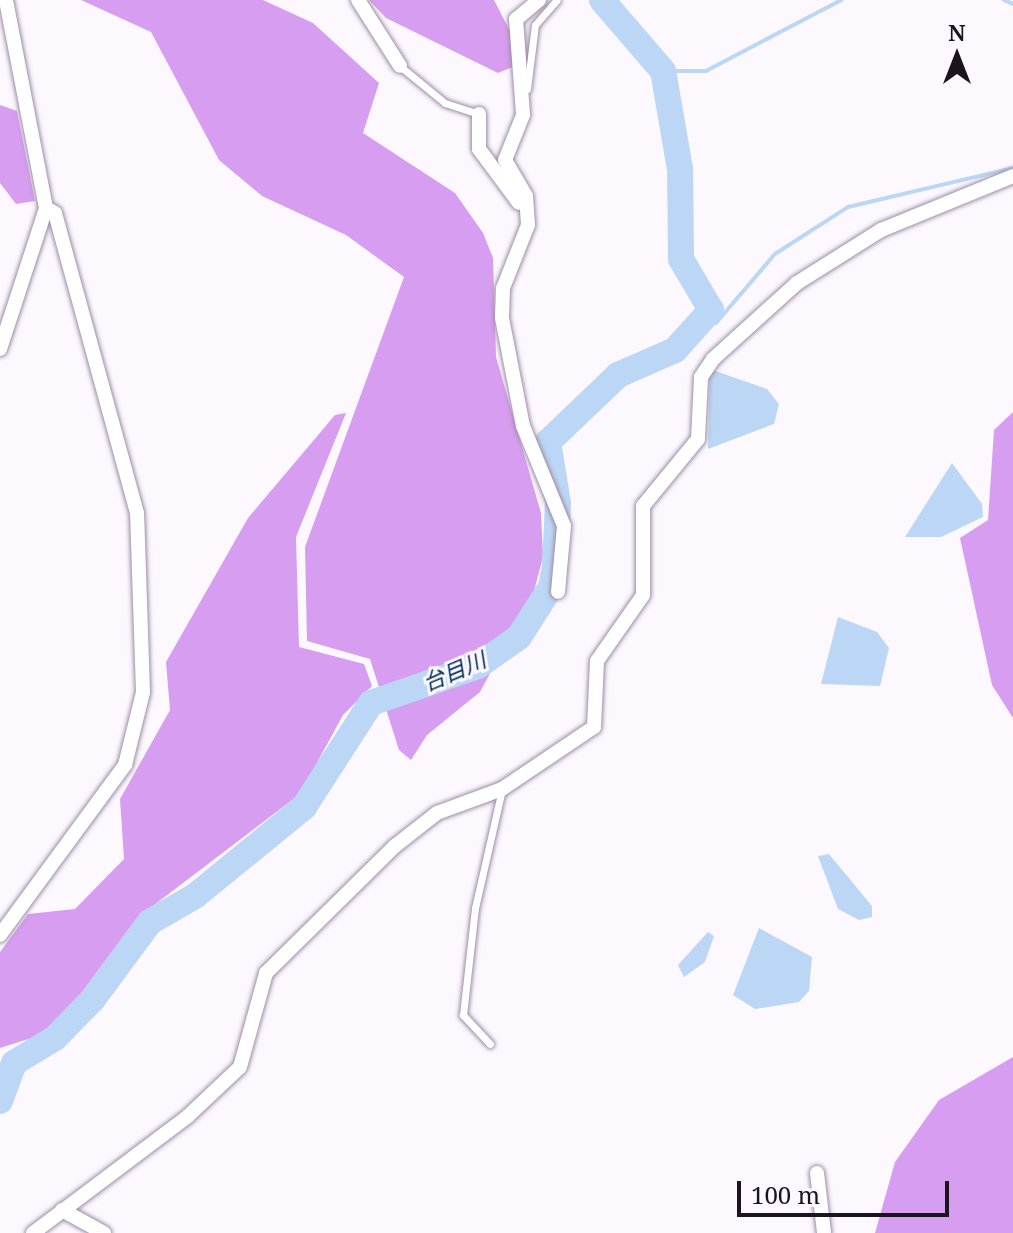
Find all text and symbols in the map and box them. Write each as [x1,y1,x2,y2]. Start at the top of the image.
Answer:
north arrow [917,16,997,96]
text: N [948,17,966,47]
water label: 台目川 [418,646,490,696]
scale bar [741,1165,953,1215]
text: 100 m [751,1178,820,1211]

